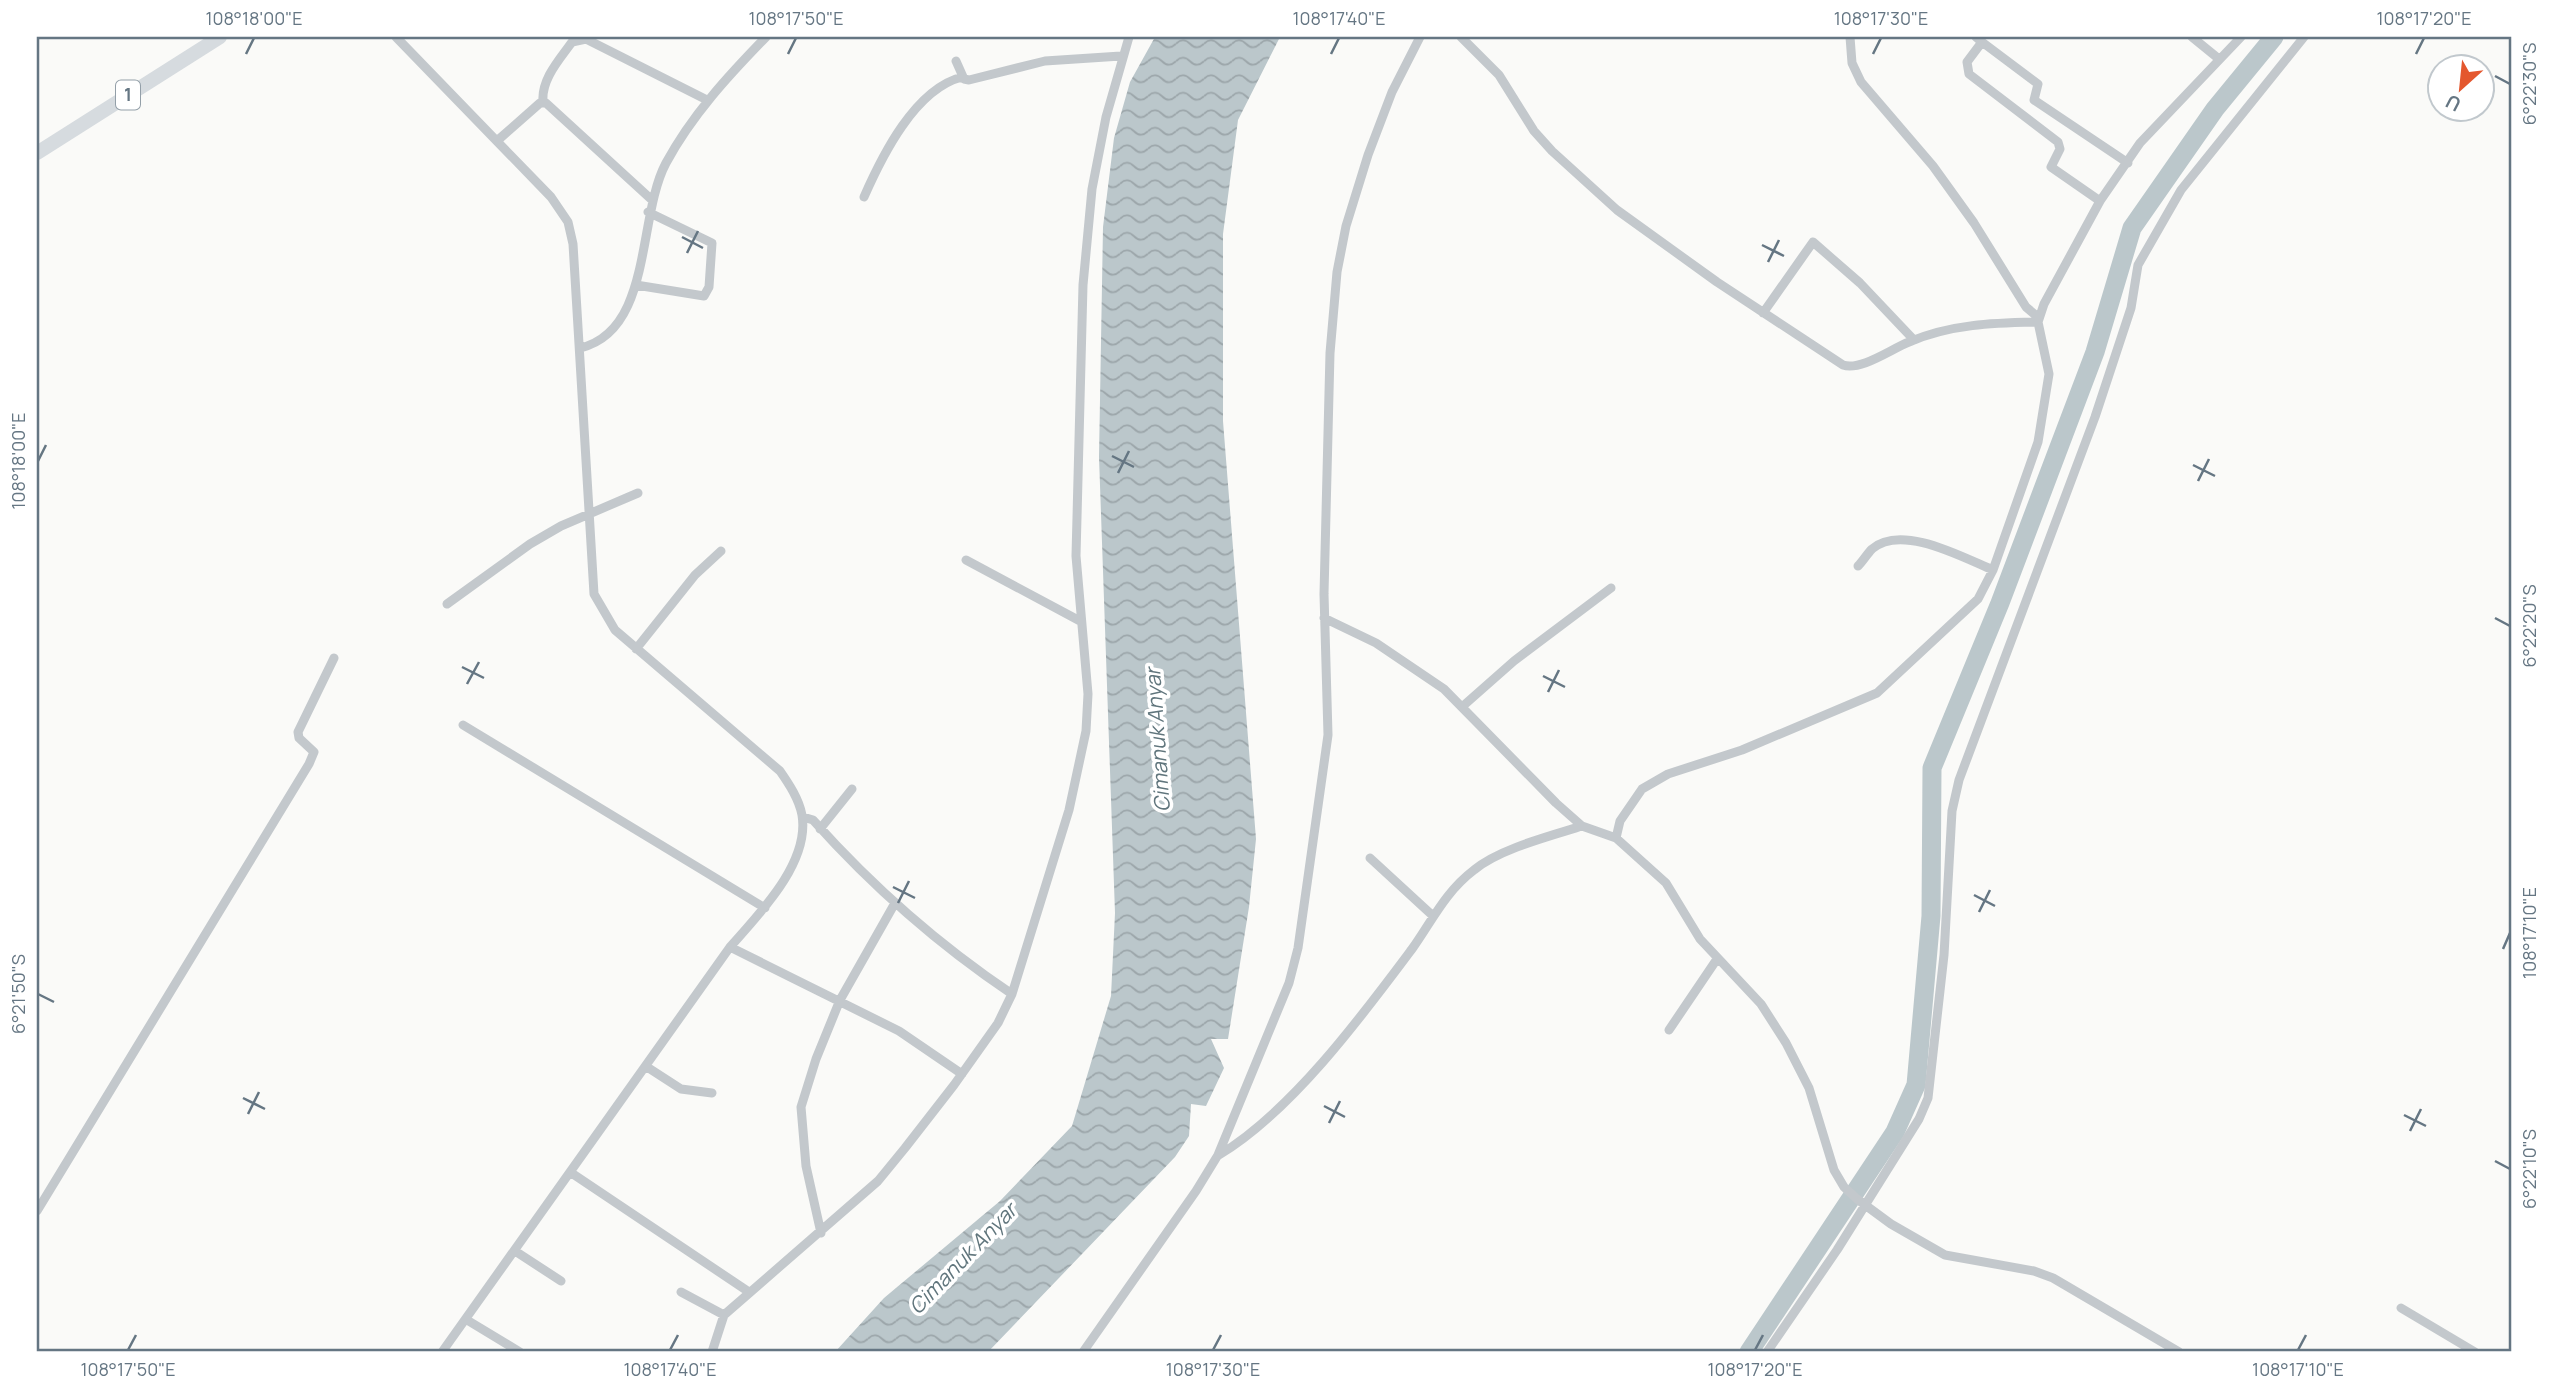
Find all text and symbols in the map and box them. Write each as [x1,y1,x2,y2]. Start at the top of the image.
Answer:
text: 108°18'00"E [205,6,303,30]
text: 108°17'50"E [748,6,844,30]
text: 108°17'40"E [1292,6,1386,30]
text: 108°17'30"E [1834,6,1928,30]
text: 108°17'20"E [2376,6,2472,30]
text: 6°22'30"S [2517,43,2541,125]
north arrow [2426,52,2496,122]
road number: 1 [116,80,140,110]
text: U [2441,88,2465,118]
text: 108°18'00"E [6,412,30,510]
text: 6°22'20"S [2517,584,2541,668]
water label: Cimanuk Anyar [1138,665,1176,813]
text: 108°17'10"E [2517,887,2541,979]
text: 6°21'50"S [6,954,30,1034]
text: 6°22'10"S [2517,1129,2541,1209]
water label: Cimanuk Anyar [902,1195,1024,1320]
text: 108°17'50"E [80,1357,176,1381]
text: 108°17'40"E [623,1357,717,1381]
text: 108°17'30"E [1166,1357,1260,1381]
text: 108°17'20"E [1707,1357,1803,1381]
text: 108°17'10"E [2252,1357,2344,1381]

